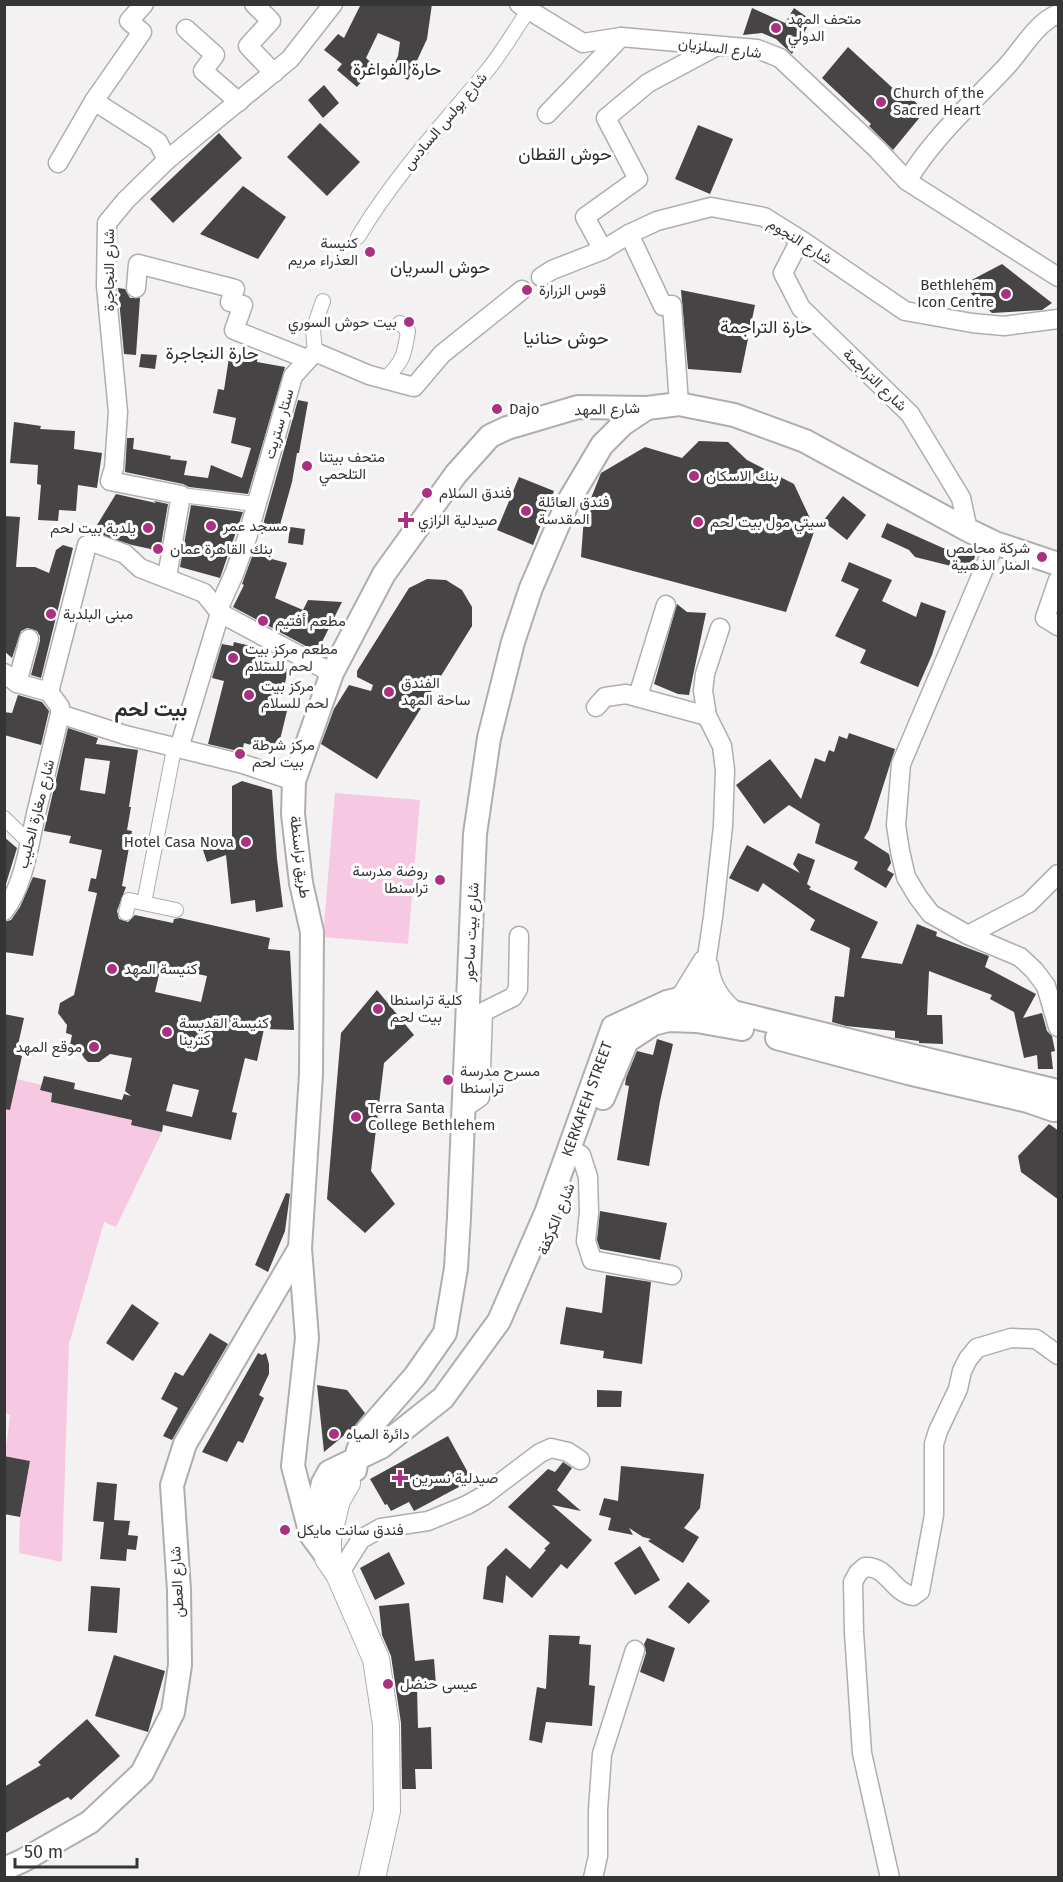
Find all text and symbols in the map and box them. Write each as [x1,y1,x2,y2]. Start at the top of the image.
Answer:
place label: متحف المهد الدولي [788,10,861,49]
marker: متحف المهد الدولي [769,21,783,35]
street label: شارع السلزيان [677,34,763,64]
district label: حارة الفواغرة [353,58,441,80]
street label: شارع بولس السادس [399,69,493,175]
place label: Church of the Sacred Heart [893,84,984,119]
marker: Church of the Sacred Heart [874,95,888,109]
district label: حوش القطان [518,143,612,165]
street label: شارع النجوم [763,214,836,270]
street label: شارع النجاجرة [100,228,120,311]
place label: كنيسة العذراء مريم [288,234,358,270]
marker: كنيسة العذراء مريم [363,245,377,259]
district label: حوش السريان [390,256,490,278]
place label: Bethlehem Icon Centre [917,276,994,311]
place label: قوس الزرارة [539,281,606,300]
marker: قوس الزرارة [520,283,534,297]
marker: Bethlehem Icon Centre [999,287,1013,301]
place label: بيت حوش السوري [288,313,397,335]
marker: بيت حوش السوري [402,315,416,329]
district label: حارة التراجمة [720,316,812,338]
district label: حوش حنانيا [523,327,609,349]
district label: حارة النجاجرة [165,342,259,364]
street label: شارع التراجمة [838,345,911,417]
street label: ستار ستريت [260,387,298,461]
street label: شارع المهد [574,399,641,421]
place label: Dajo [509,400,539,418]
marker: Dajo [490,402,504,416]
place label: متحف بيتنا التلحمي [319,448,385,487]
marker: متحف بيتنا التلحمي [300,459,314,473]
place label: بنك الاسكان [706,467,779,485]
marker: بنك الاسكان [687,469,701,483]
place label: فندق السلام [439,484,512,503]
marker: فندق السلام [420,486,434,500]
place label: فندق العائلة المقدسة [538,493,610,528]
marker: فندق العائلة المقدسة [519,504,533,518]
place label: صيدلية الرازي [418,511,497,533]
marker: صيدلية الرازي [399,513,413,527]
place label: سيتي مول بيت لحم [710,513,827,535]
marker: سيتي مول بيت لحم [691,515,705,529]
place label: مسجد عمر [222,517,288,535]
place label: يلدية بيت لحم [50,519,136,538]
marker: مسجد عمر [204,519,218,533]
marker: يلدية بيت لحم [141,521,155,535]
place label: شركة محامص المنار الذهبية [946,539,1030,574]
place label: بنك القاهرة عمان [170,540,273,558]
marker: بنك القاهرة عمان [151,542,165,556]
marker: شركة محامص المنار الذهبية [1035,550,1049,564]
place label: مبنى البلدية [63,605,133,624]
marker: مبنى البلدية [44,607,58,621]
place label: مطعم أفتيم [275,612,346,631]
marker: مطعم أفتيم [256,614,270,628]
place label: مطعم مركز بيت لحم للسلام [245,640,338,676]
marker: مطعم مركز بيت لحم للسلام [226,651,240,665]
place label: الفندق ساحة المهد [401,674,471,709]
place label: مركز بيت لحم للسلام [261,677,329,713]
marker: الفندق ساحة المهد [382,685,396,699]
marker: مركز بيت لحم للسلام [242,688,256,702]
district label: بيت لحم [115,696,187,723]
place label: مركز شرطة بيت لحم [252,736,315,772]
marker: مركز شرطة بيت لحم [233,747,247,761]
street label: شارع مغارة الحليب [14,757,60,871]
street label: طريق تراسنطة [285,815,314,900]
place label: Hotel Casa Nova [124,833,234,851]
marker: Hotel Casa Nova [239,835,253,849]
place label: روضة مدرسة تراسنطا [353,862,428,897]
marker: روضة مدرسة تراسنطا [433,873,447,887]
street label: شارع بيت ساحور [459,882,485,983]
place label: كنيسة المهد [124,960,198,978]
marker: كنيسة المهد [105,962,119,976]
place label: كلية تراسنطا بيت لحم [390,991,463,1027]
marker: كلية تراسنطا بيت لحم [371,1002,385,1016]
place label: كنيسة القديسة كترينا [179,1014,269,1049]
marker: كنيسة القديسة كترينا [160,1025,174,1039]
place label: موقع المهد [16,1038,82,1058]
street label: KERKAFEH STREET [558,1039,616,1159]
marker: موقع المهد [87,1040,101,1054]
place label: مسرح مدرسة تراسنطا [460,1062,540,1097]
marker: مسرح مدرسة تراسنطا [441,1073,455,1087]
place label: Terra Santa College Bethlehem [368,1099,495,1134]
marker: Terra Santa College Bethlehem [349,1110,363,1124]
street label: شارع الكركفة [533,1180,580,1258]
place label: دائرة المياه [346,1425,410,1443]
marker: دائرة المياه [327,1427,341,1441]
place label: صيدلية نسرين [412,1469,498,1488]
marker: صيدلية نسرين [393,1471,407,1485]
place label: فندق سانت مايكل [297,1521,404,1539]
marker: فندق سانت مايكل [278,1523,292,1537]
street label: شارع العطن [166,1546,190,1618]
place label: عيسى حنضل [400,1675,478,1694]
marker: عيسى حنضل [381,1677,395,1691]
scale bar [15,1831,136,1869]
text: 50 m [24,1841,63,1863]

